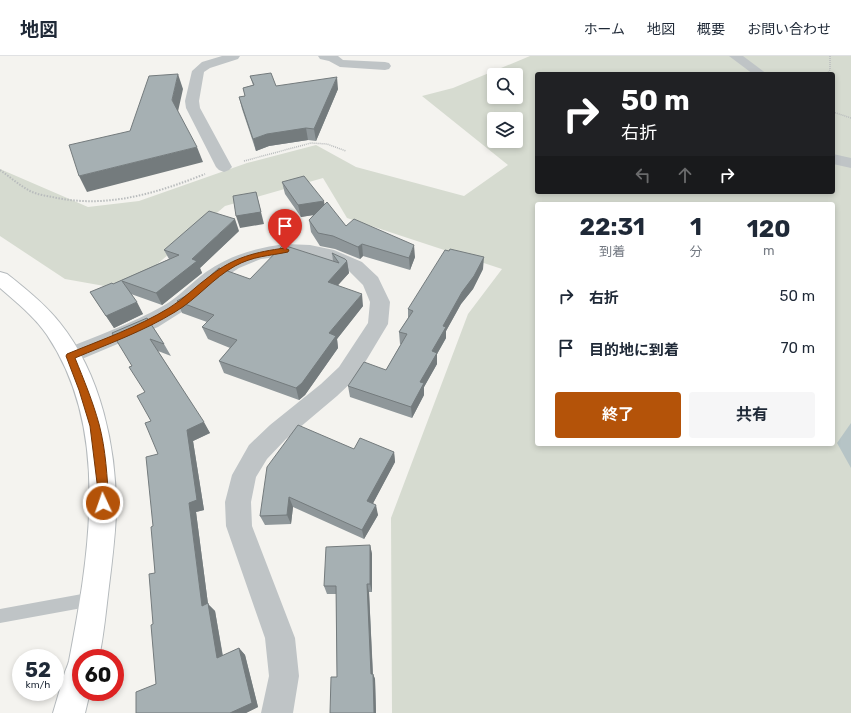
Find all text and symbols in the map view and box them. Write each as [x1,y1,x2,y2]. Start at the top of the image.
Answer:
text: 地図 [20,18,58,41]
text: ホーム [583,21,625,38]
text: 地図 [647,21,675,38]
text: 概要 [697,21,725,38]
text: お問い合わせ [747,21,831,38]
map controls [487,68,523,148]
button: search [487,68,523,104]
text: 50 m [621,84,690,117]
icon: right [555,88,607,140]
button: layers [487,112,523,148]
text: 右折 [621,122,657,144]
icon: left [632,164,654,186]
icon: ahead [674,164,696,186]
icon: right [716,164,738,186]
pin [268,209,302,250]
text: 22:31 [579,213,645,241]
text: 1 [690,213,702,241]
icon: arrive [274,215,296,237]
text: 120 [747,215,791,243]
text: m [763,243,774,258]
text: 到着 [599,244,625,259]
text: 分 [689,244,702,259]
icon: right [555,285,577,307]
text: 50 m [780,287,815,305]
text: 右折 [589,289,619,307]
icon: arrive [555,337,577,359]
text: 70 m [781,339,815,357]
text: 目的地に到着 [589,341,679,359]
button: 終了 [555,392,681,438]
button: 共有 [689,392,815,438]
position arrow [82,482,124,524]
speed limit sign: 60 [72,649,124,701]
text: 52 [25,658,51,682]
text: km/h [26,679,50,691]

